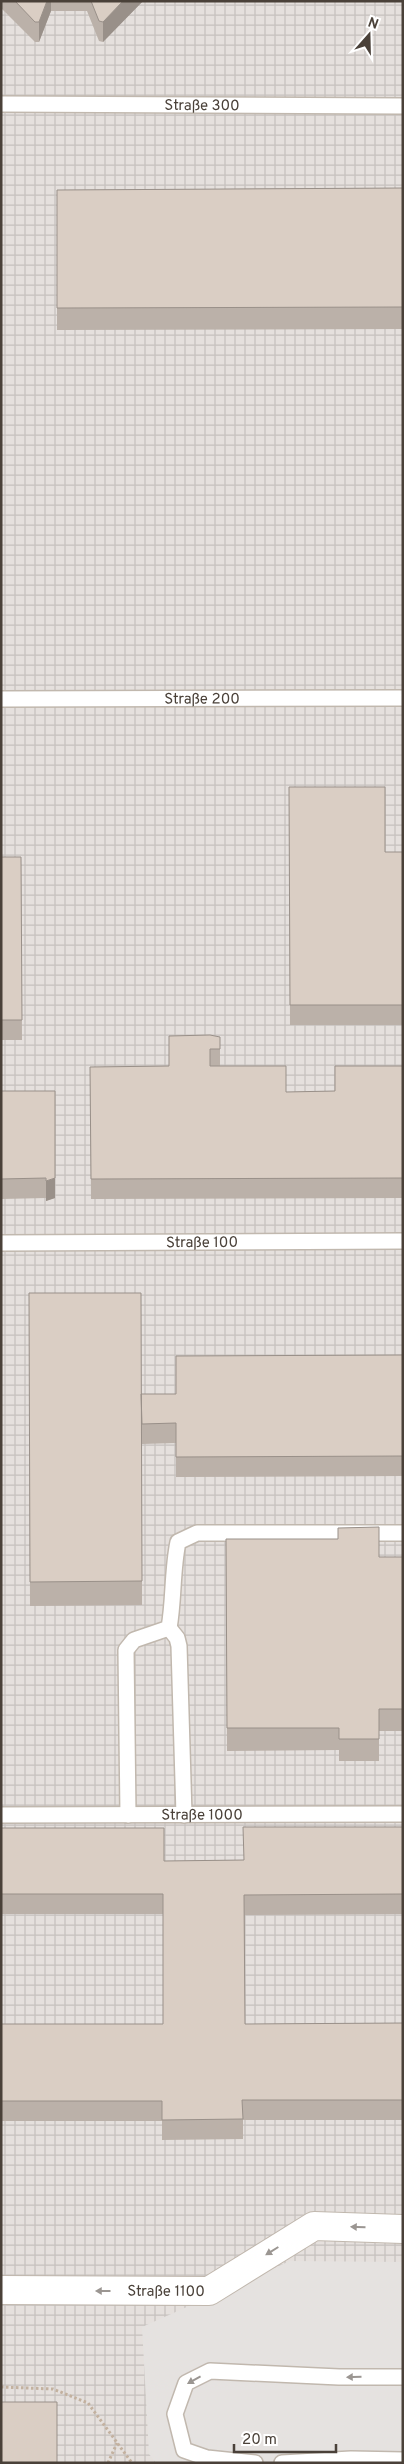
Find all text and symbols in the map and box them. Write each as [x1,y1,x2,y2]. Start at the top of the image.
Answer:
north arrow [344,10,394,60]
text: N [365,14,381,34]
street label: Straße 300 [164,97,240,116]
street label: Straße 200 [164,690,240,710]
street label: Straße 100 [166,1234,238,1253]
street label: Straße 1000 [161,1806,243,1826]
one-way arrow [350,2223,366,2231]
one-way arrow [266,2247,279,2256]
street label: Straße 1100 [127,2283,205,2302]
one-way arrow [95,2286,111,2294]
one-way arrow [346,2373,362,2381]
one-way arrow [187,2375,201,2384]
scale bar [234,2422,336,2454]
text: 20 m [242,2431,277,2450]

